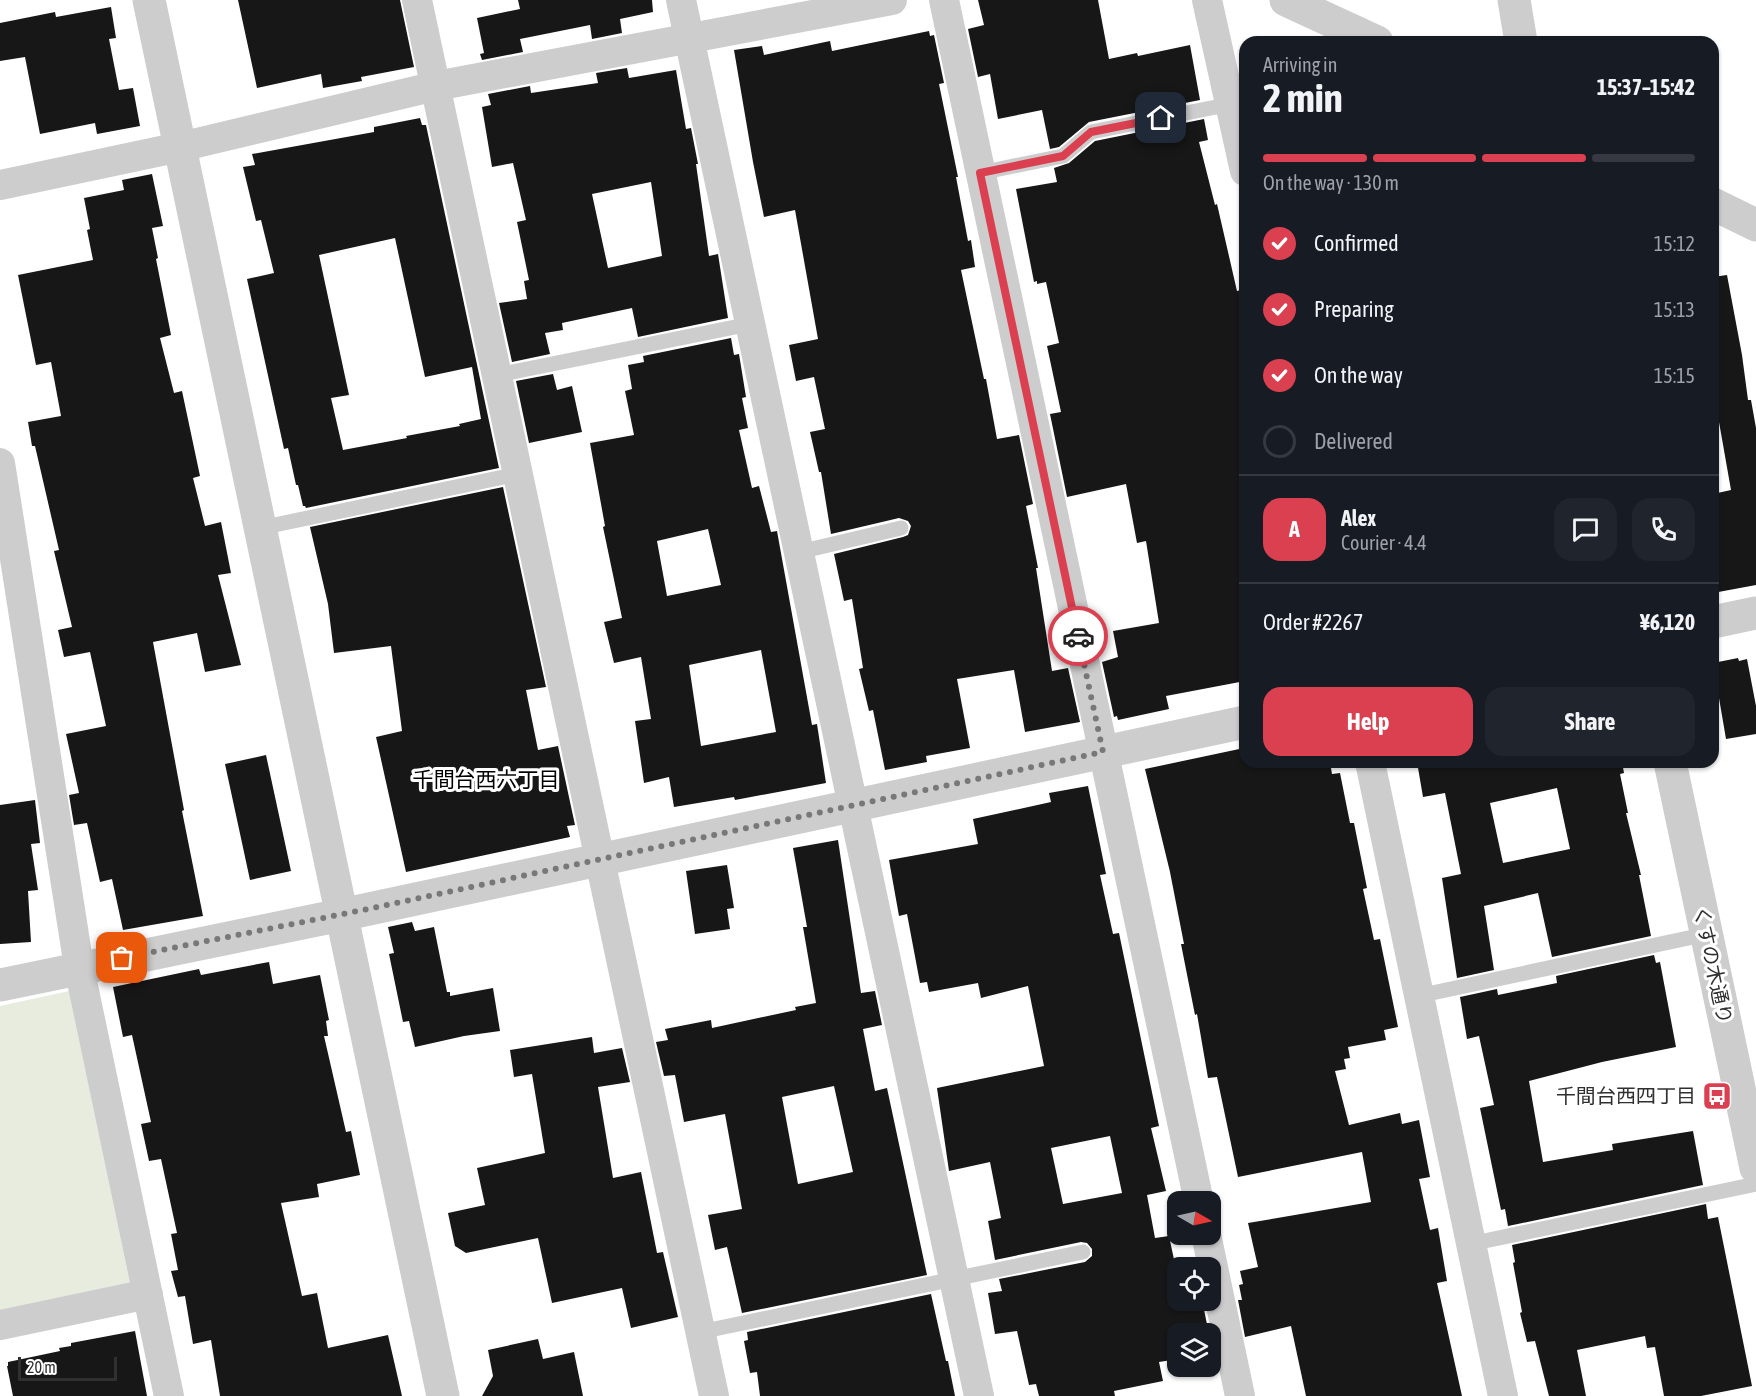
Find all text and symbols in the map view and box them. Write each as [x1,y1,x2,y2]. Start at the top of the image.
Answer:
text: Arriving in [1263,53,1337,76]
text: 15:37–15:42 [1597,74,1695,100]
text: 2 min [1263,76,1343,120]
pin [1135,92,1186,143]
icon: home [1144,101,1177,134]
text: On the way · 130 m [1263,171,1399,194]
icon: check [1263,227,1296,260]
text: Confirmed [1314,230,1399,256]
text: 15:12 [1654,232,1695,255]
icon: check [1263,293,1296,326]
text: Preparing [1314,296,1394,322]
text: 15:13 [1654,298,1695,321]
icon: check [1263,359,1296,392]
text: On the way [1314,362,1403,388]
text: 15:15 [1654,364,1695,387]
text: Delivered [1314,428,1393,454]
button: chat [1554,498,1617,561]
button: phone [1632,498,1695,561]
text: Alex [1341,505,1376,531]
text: A [1289,516,1300,542]
text: Courier · 4.4 [1341,531,1427,554]
courier [1048,606,1108,666]
text: Order #2267 [1263,609,1363,635]
text: ¥6,120 [1640,609,1695,635]
icon: car [1062,620,1095,653]
button: Help [1263,687,1473,756]
button: Share [1485,687,1695,756]
district label: 千間台西六丁目 [413,767,560,791]
street label: くすの木通り [1690,904,1737,1026]
pin [96,932,147,983]
icon: bag [105,941,138,974]
bus stop icon: 千間台西四丁目 [1701,1080,1733,1112]
place label: 千間台西四丁目 [1556,1084,1696,1107]
north arrow [1167,1191,1221,1245]
map controls [1167,1191,1221,1377]
button: locate [1167,1257,1221,1311]
button: layers [1167,1323,1221,1377]
scale bar [18,1354,117,1382]
text: 20 m [27,1358,56,1376]

